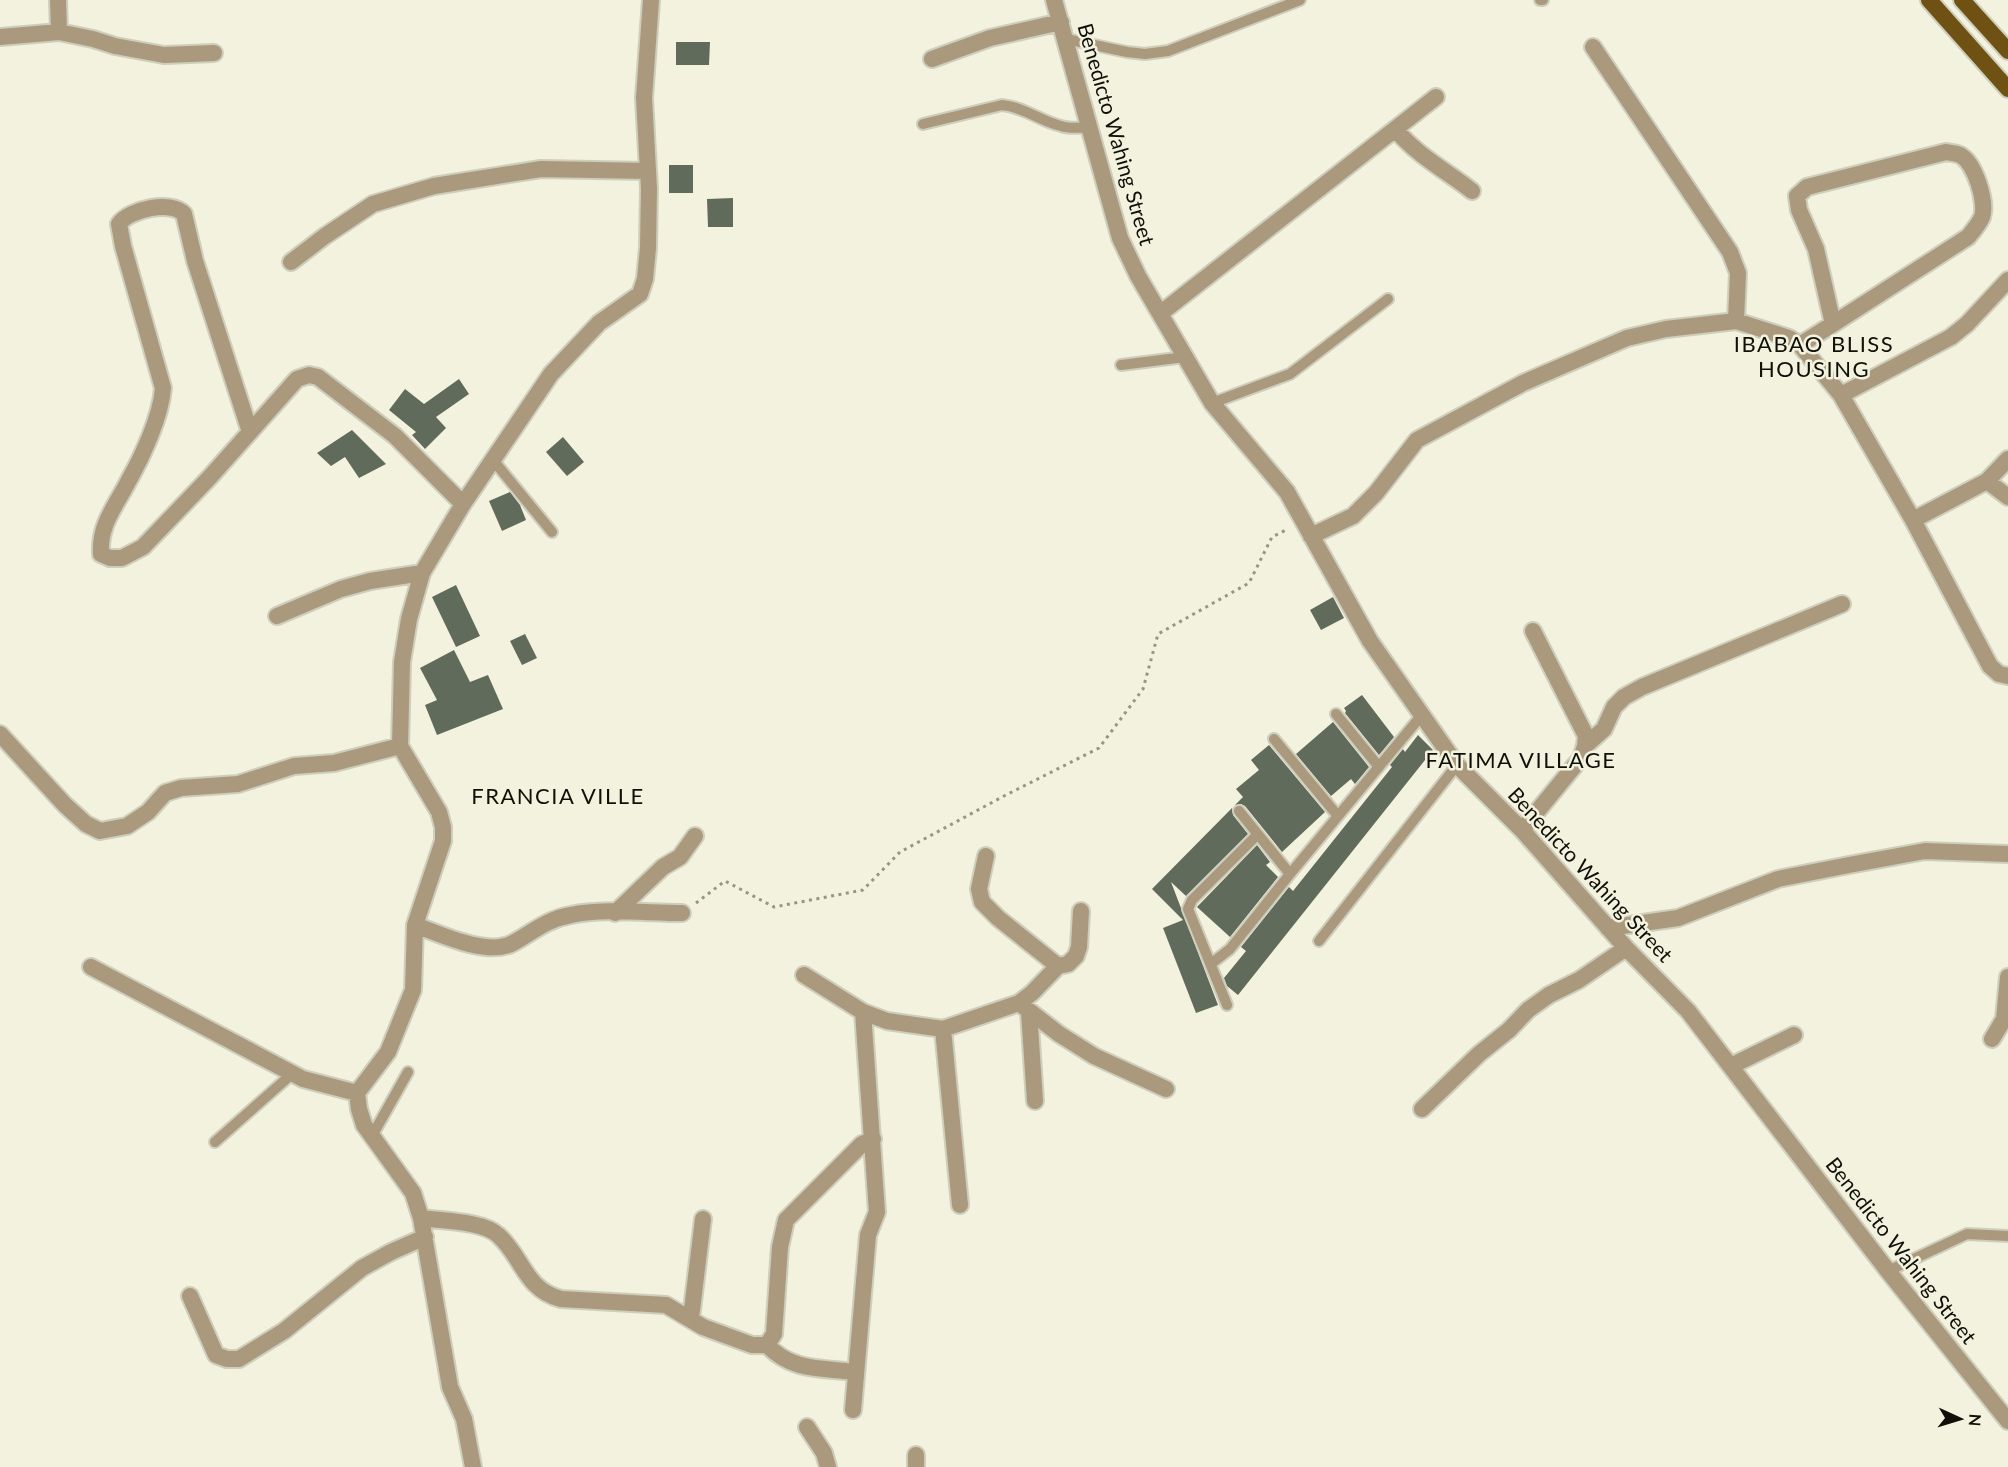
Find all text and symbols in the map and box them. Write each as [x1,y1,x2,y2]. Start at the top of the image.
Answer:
street label: Benedicto Wahing Street [1073,20,1161,248]
district label: IBABAO BLISS HOUSING [1734,330,1894,382]
district label: FATIMA VILLAGE [1426,746,1617,773]
street label: Benedicto Wahing Street [1504,781,1679,967]
district label: FRANCIA VILLE [471,782,645,809]
street label: Benedicto Wahing Street [1821,1152,1983,1349]
north arrow [1930,1389,1990,1449]
text: N [1966,1413,1985,1427]

